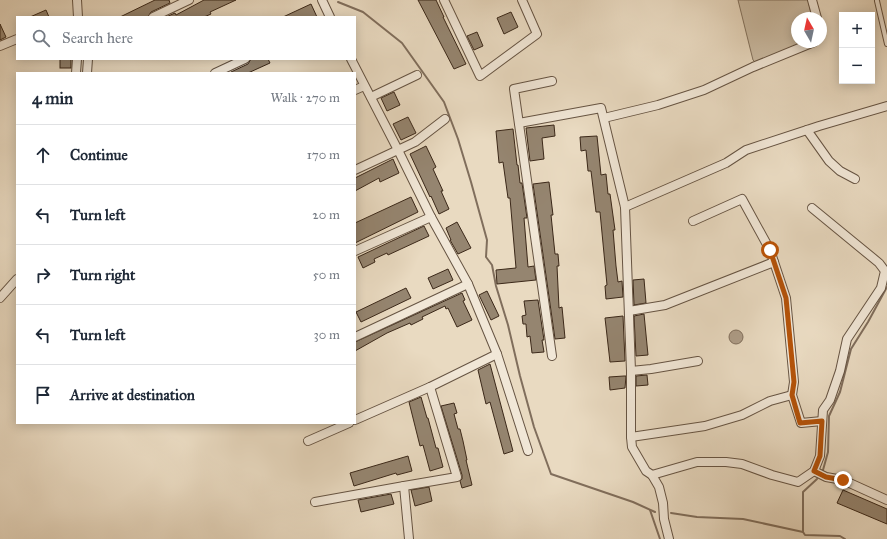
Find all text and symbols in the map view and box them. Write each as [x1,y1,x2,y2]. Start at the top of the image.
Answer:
north arrow [791,12,827,48]
map controls [839,12,875,84]
button: + [839,12,875,48]
search box [16,16,356,60]
icon: search [30,27,52,49]
text: Search here [62,29,133,47]
button: − [839,48,875,84]
text: 4 min [32,88,73,109]
text: Walk · 270 m [271,90,340,106]
icon: ahead [32,144,54,166]
text: Continue [70,146,128,164]
text: 170 m [307,147,340,163]
icon: left [32,204,54,226]
text: Turn left [70,206,126,224]
text: 20 m [312,207,340,223]
route start [761,241,779,259]
icon: right [32,264,54,286]
text: Turn right [70,266,135,284]
text: 50 m [313,267,340,283]
icon: left [32,324,54,346]
text: Turn left [70,326,126,344]
text: 30 m [314,327,340,343]
icon: arrive [32,384,54,406]
text: Arrive at destination [70,386,195,404]
route end [834,471,852,489]

